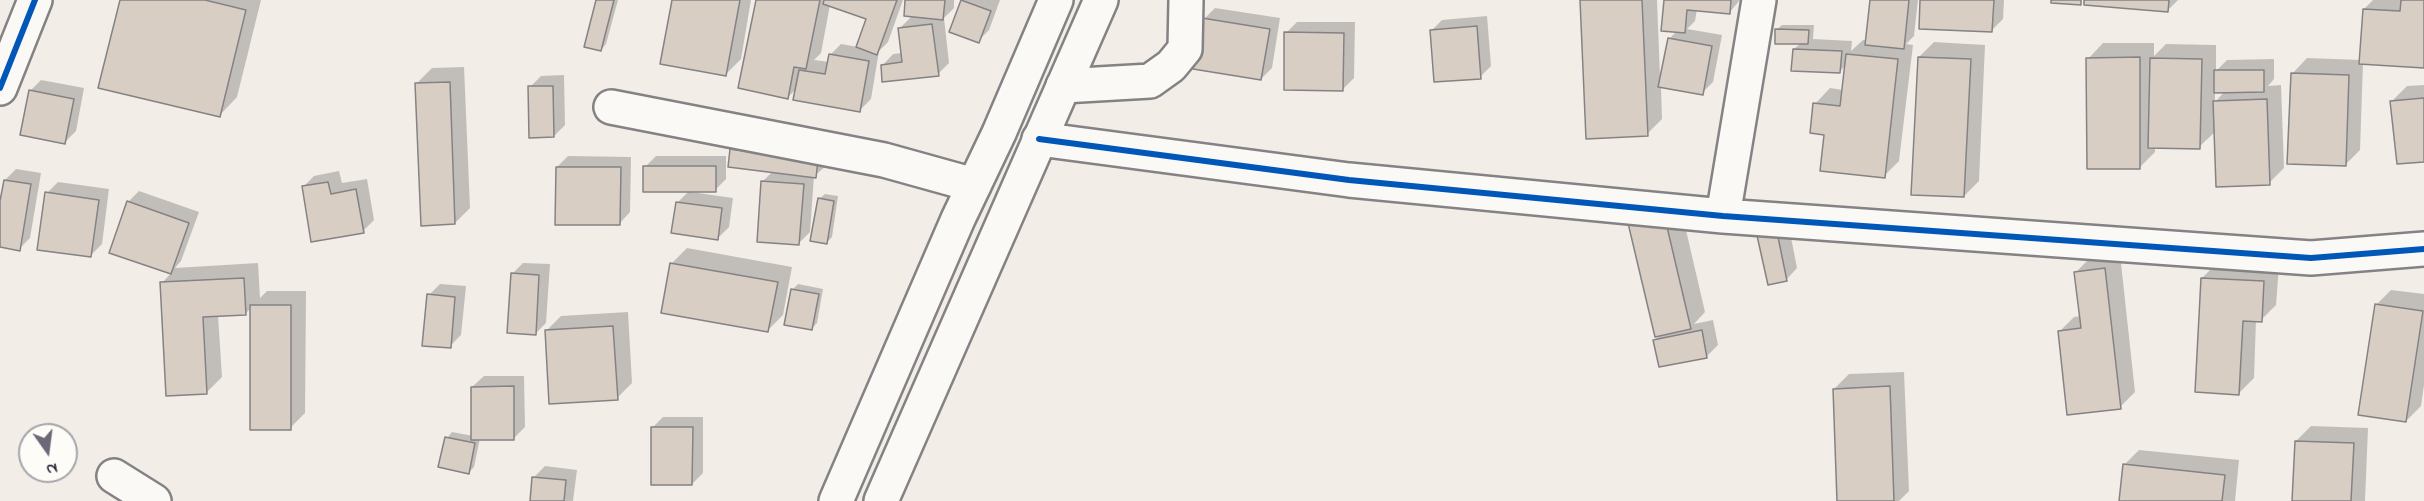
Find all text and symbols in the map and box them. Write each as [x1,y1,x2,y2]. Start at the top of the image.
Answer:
north arrow [18,423,78,483]
text: N [44,456,60,481]

